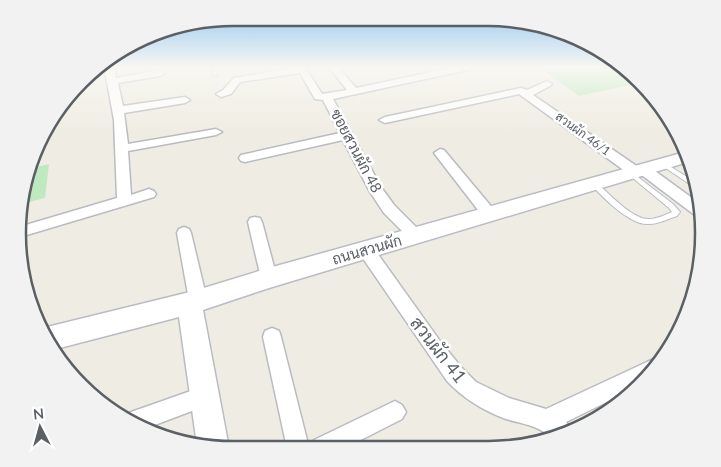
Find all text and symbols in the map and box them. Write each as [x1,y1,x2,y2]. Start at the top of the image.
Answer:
street label: ซอยสวนผัก 48 [327,106,386,195]
street label: สวนผัก 46/1 [553,109,614,159]
street label: ถนนสวนผัก [330,231,404,268]
street label: สวนผัก 41 [406,312,472,387]
north arrow [15,402,65,452]
text: N [32,405,45,423]

